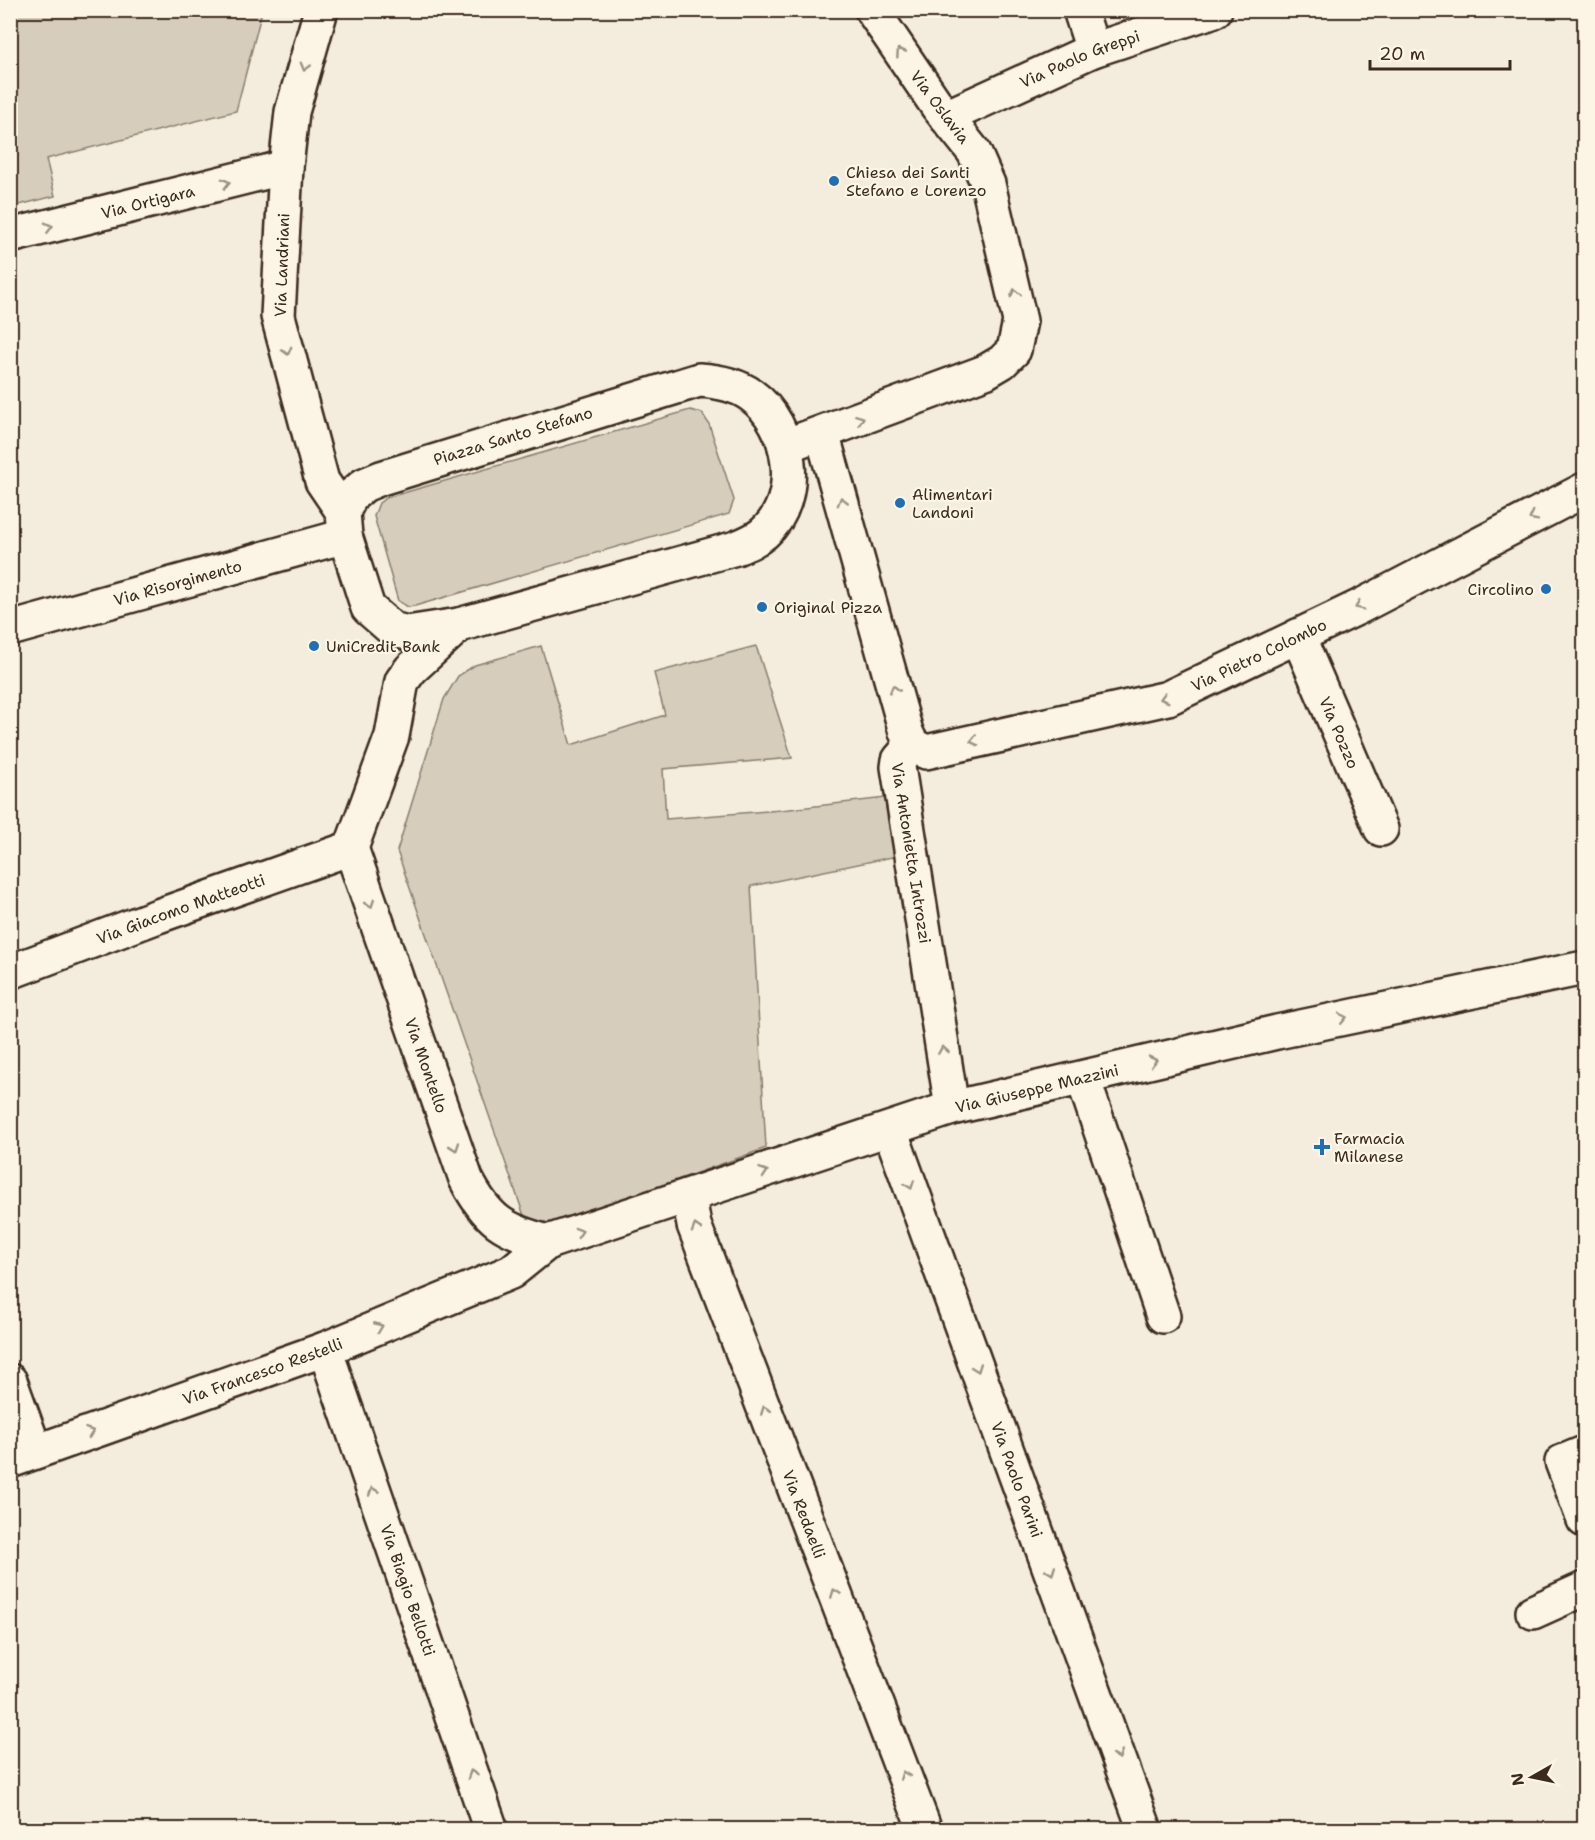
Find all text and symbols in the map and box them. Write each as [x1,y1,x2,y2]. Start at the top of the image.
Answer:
street label: Via Paolo Greppi [1016,25,1143,93]
scale bar [1370,33,1510,71]
text: 20 m [1379,42,1425,66]
one-way arrow [896,48,907,59]
one-way arrow [300,61,312,72]
street label: Via Oslavia [906,66,974,148]
place label: Chiesa dei Santi Stefano e Lorenzo [846,162,986,201]
marker: Chiesa dei Santi Stefano e Lorenzo [827,174,841,188]
one-way arrow [221,177,231,190]
street label: Via Ortigara [99,180,197,223]
street label: Via Landriani [270,213,294,317]
one-way arrow [44,221,54,234]
one-way arrow [1009,288,1022,298]
one-way arrow [280,345,293,355]
street label: Piazza Santo Stefano [431,402,595,470]
one-way arrow [854,414,865,426]
place label: Alimentari Landoni [912,484,993,523]
one-way arrow [836,496,849,506]
marker: Alimentari Landoni [893,496,907,510]
one-way arrow [1528,510,1539,521]
street label: Via Risorgimento [111,555,244,610]
place label: Circolino [1468,579,1534,600]
marker: Circolino [1539,582,1553,596]
place label: Original Pizza [774,597,882,618]
one-way arrow [1355,599,1366,611]
marker: Original Pizza [755,600,769,614]
street label: Via Pietro Colombo [1187,614,1330,696]
place label: UniCredit Bank [326,636,440,657]
marker: UniCredit Bank [307,639,321,653]
one-way arrow [889,684,901,695]
one-way arrow [1159,691,1170,703]
street label: Via Pozzo [1315,693,1364,772]
one-way arrow [969,734,979,747]
street label: Via Antonietta Introzzi [887,761,936,945]
street label: Via Giacomo Matteotti [93,869,268,949]
one-way arrow [362,898,375,909]
one-way arrow [1338,1012,1348,1025]
street label: Via Montello [400,1015,453,1116]
one-way arrow [938,1046,950,1055]
one-way arrow [1148,1055,1158,1068]
street label: Via Giuseppe Mazzini [953,1059,1121,1117]
place label: Farmacia Milanese [1334,1128,1404,1167]
marker: Farmacia Milanese [1315,1140,1329,1154]
one-way arrow [448,1141,460,1152]
one-way arrow [758,1166,769,1179]
one-way arrow [903,1179,916,1190]
one-way arrow [691,1223,703,1234]
one-way arrow [573,1227,584,1240]
one-way arrow [372,1322,383,1334]
street label: Via Francesco Restelli [180,1332,346,1409]
one-way arrow [970,1362,982,1373]
one-way arrow [760,1406,772,1417]
street label: Via Paolo Parini [987,1419,1048,1540]
one-way arrow [84,1426,95,1439]
street label: Via Redaelli [778,1467,831,1561]
one-way arrow [368,1486,381,1497]
street label: Via Biagio Bellotti [376,1521,441,1659]
one-way arrow [1044,1565,1056,1576]
one-way arrow [829,1588,842,1598]
north arrow [1502,1747,1562,1807]
one-way arrow [1110,1749,1123,1759]
one-way arrow [467,1769,479,1780]
one-way arrow [899,1770,911,1781]
text: N [1506,1771,1529,1787]

